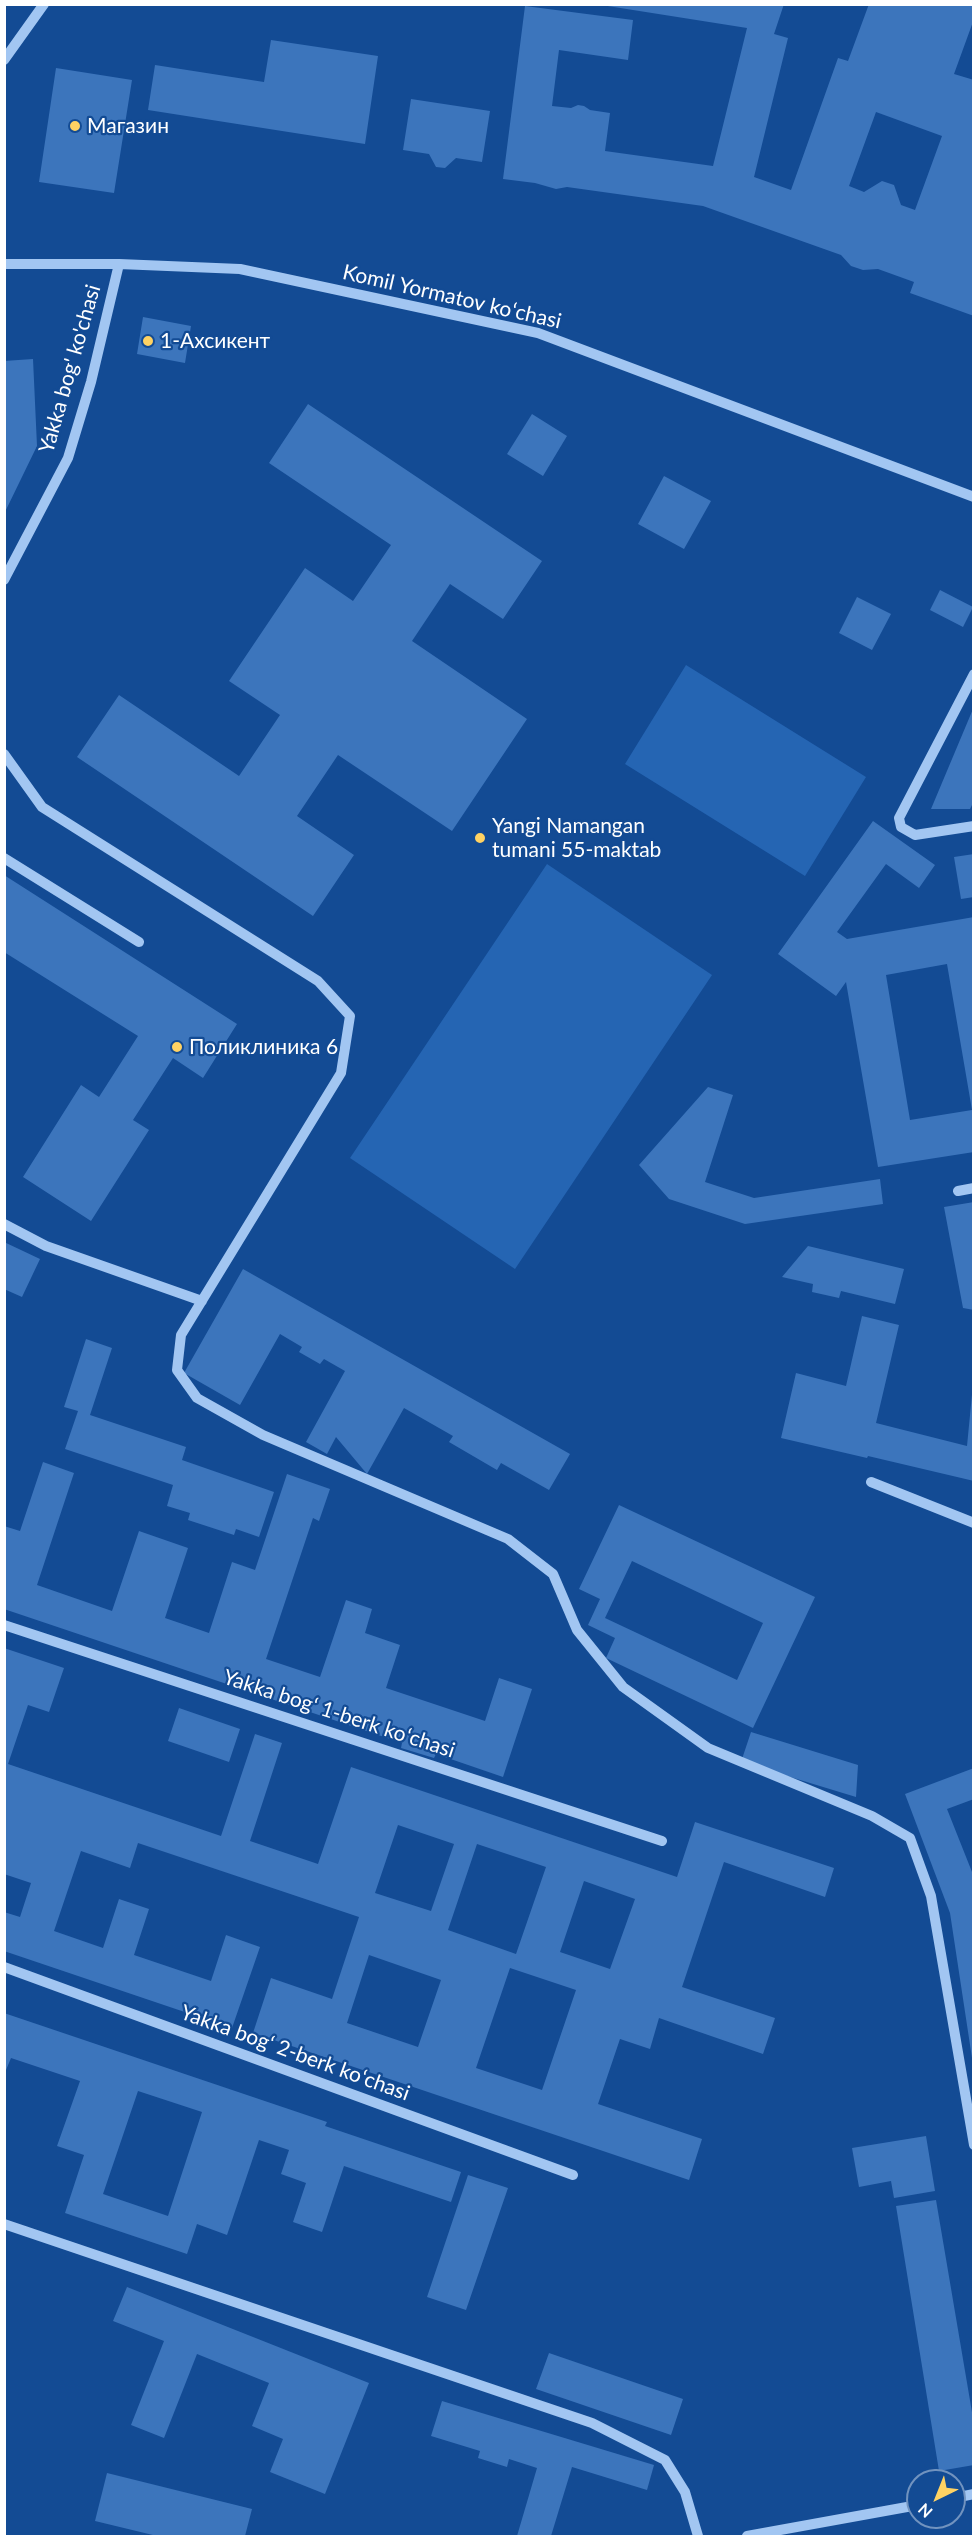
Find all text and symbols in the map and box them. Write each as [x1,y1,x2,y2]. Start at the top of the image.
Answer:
place label: Магазин [87,113,169,139]
marker: Магазин [68,119,82,133]
street label: Komil Yormatov koʻchasi [340,260,564,334]
street label: Yakka bog' ko'chasi [34,282,106,456]
place label: 1-Ахсикент [160,328,270,354]
marker: 1-Ахсикент [141,334,155,348]
place label: Yangi Namangan tumani 55-maktab [492,813,661,863]
marker: Yangi Namangan tumani 55-maktab [473,831,487,845]
place label: Поликлиника 6 [189,1034,338,1060]
marker: Поликлиника 6 [170,1040,184,1054]
street label: Yakka bogʻ 1-berk koʻchasi [220,1665,458,1763]
street label: Yakka bogʻ 2-berk koʻchasi [177,2000,413,2106]
north arrow [906,2469,966,2529]
text: N [914,2500,936,2522]

